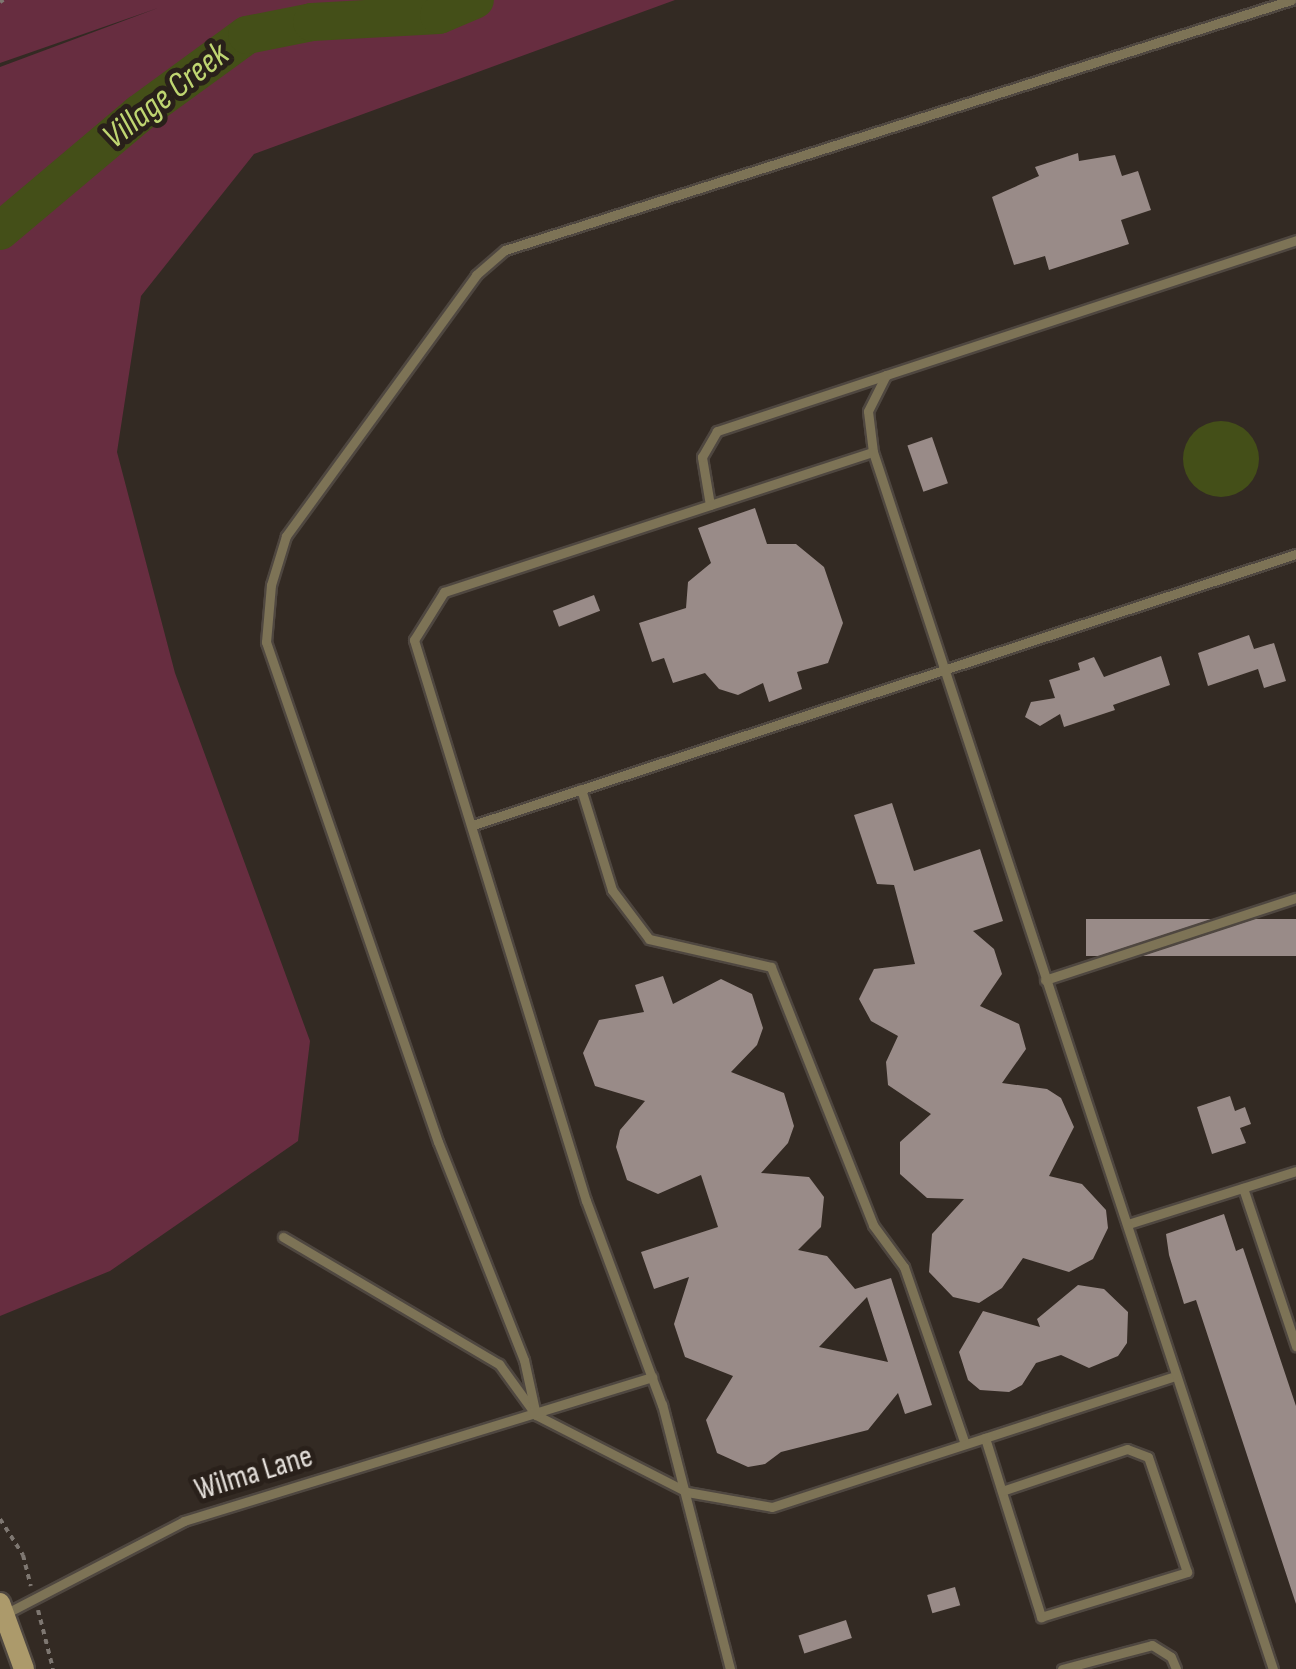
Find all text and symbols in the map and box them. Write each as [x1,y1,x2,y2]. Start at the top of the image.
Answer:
water label: Village Creek [95,34,237,158]
street label: Wilma Lane [190,1438,318,1510]

